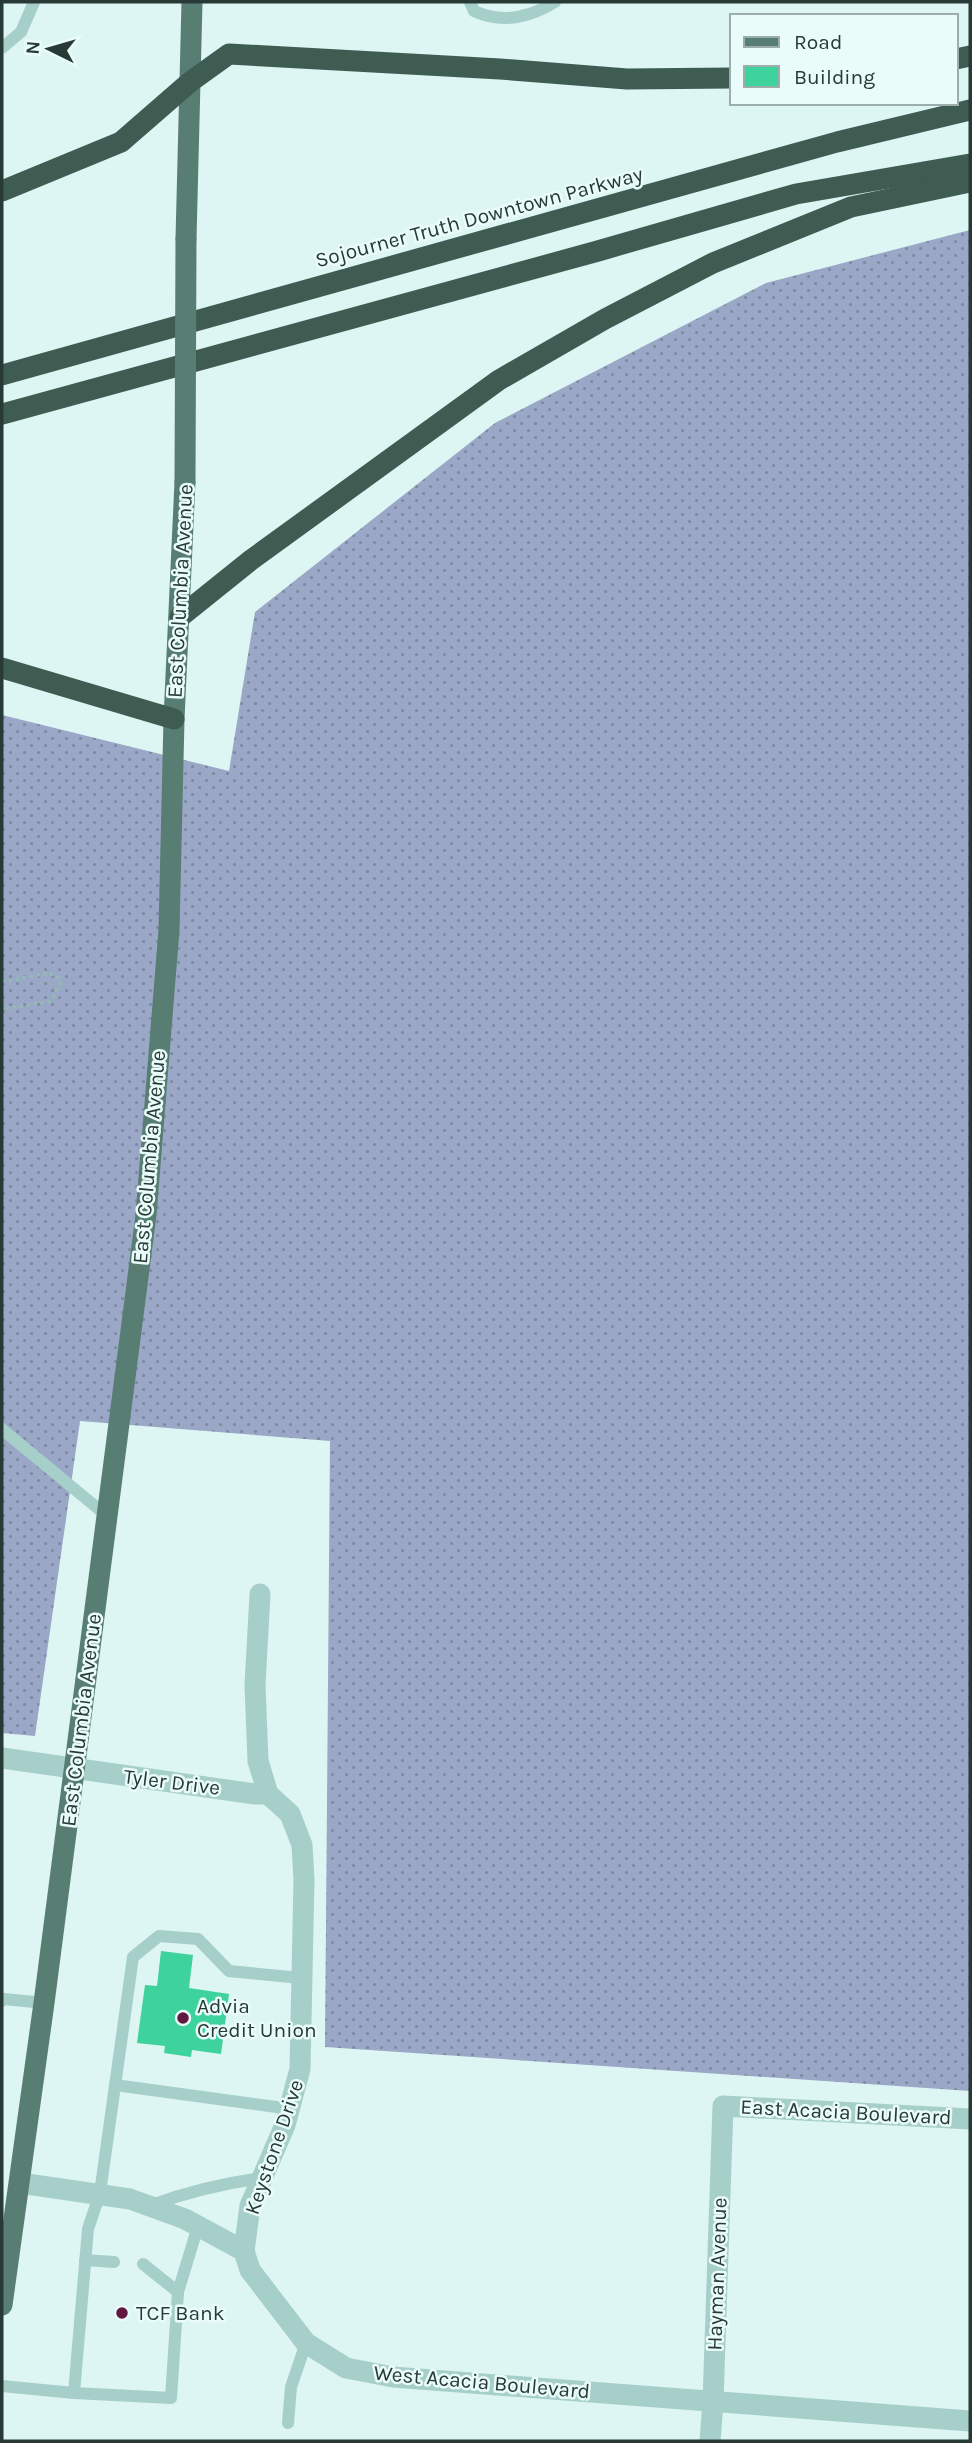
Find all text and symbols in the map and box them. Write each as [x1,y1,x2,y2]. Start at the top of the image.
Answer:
north arrow [14,14,84,84]
legend [730,14,958,105]
text: Road [794,30,842,54]
text: N [22,40,45,55]
text: Building [794,65,875,89]
street label: Sojourner Truth Downtown Parkway [313,162,646,272]
street label: East Columbia Avenue [162,483,198,699]
street label: East Columbia Avenue [128,1049,170,1265]
street label: East Columbia Avenue [56,1612,106,1828]
street label: Tyler Drive [122,1764,222,1800]
place label: Advia Credit Union [197,1994,317,2042]
marker: Advia Credit Union [175,2010,191,2026]
street label: Keystone Drive [240,2076,308,2218]
street label: East Acacia Boulevard [740,2094,952,2130]
street label: Hayman Avenue [702,2197,732,2351]
place label: TCF Bank [136,2301,225,2325]
marker: TCF Bank [114,2305,130,2321]
street label: West Acacia Boulevard [373,2361,591,2403]

